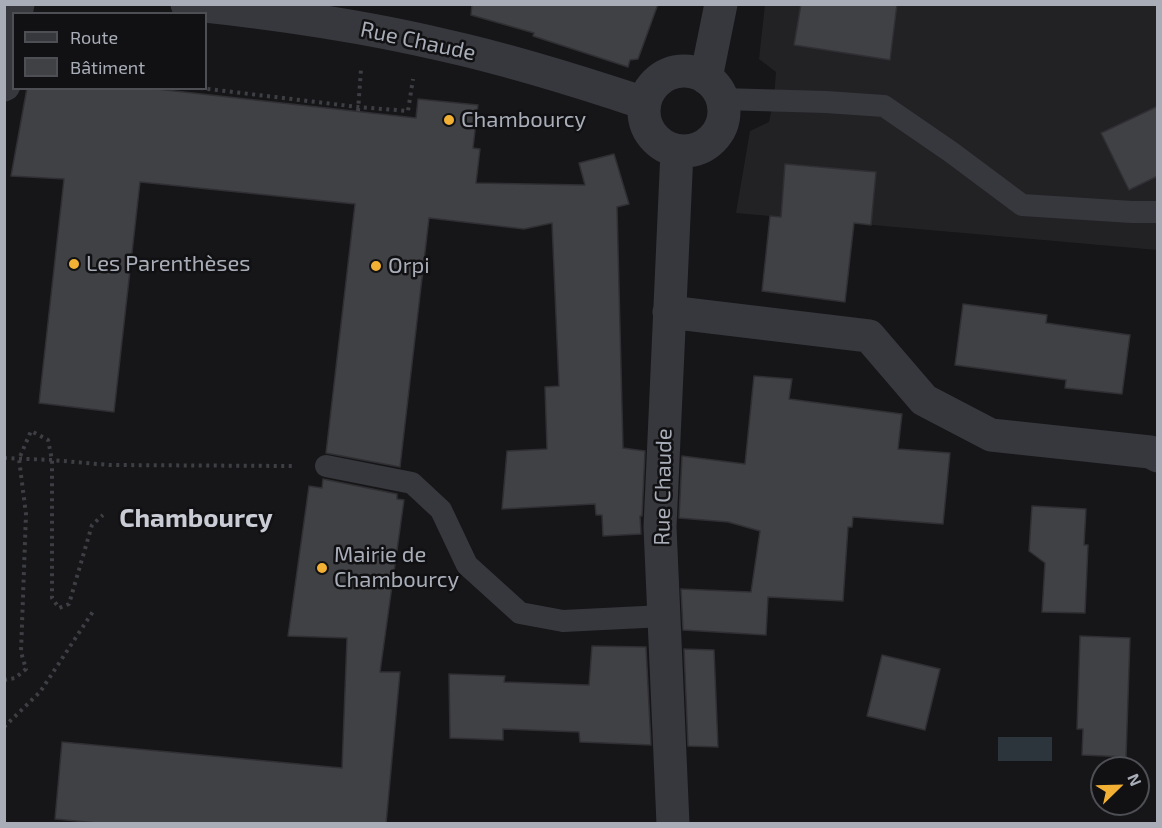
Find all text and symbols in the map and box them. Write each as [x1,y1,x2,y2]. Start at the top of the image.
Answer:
legend [12,12,207,90]
street label: Rue Chaude [358,16,478,66]
text: Route [70,26,118,48]
text: Bâtiment [70,56,145,78]
place label: Chambourcy [461,107,586,133]
marker: Chambourcy [442,113,456,127]
place label: Les Parenthèses [86,251,250,277]
place label: Orpi [388,253,430,279]
marker: Les Parenthèses [67,257,81,271]
marker: Orpi [369,259,383,273]
street label: Rue Chaude [649,428,677,546]
district label: Chambourcy [119,502,273,534]
place label: Mairie de Chambourcy [334,542,459,594]
marker: Mairie de Chambourcy [315,561,329,575]
north arrow [1090,756,1150,816]
text: N [1124,771,1146,789]

